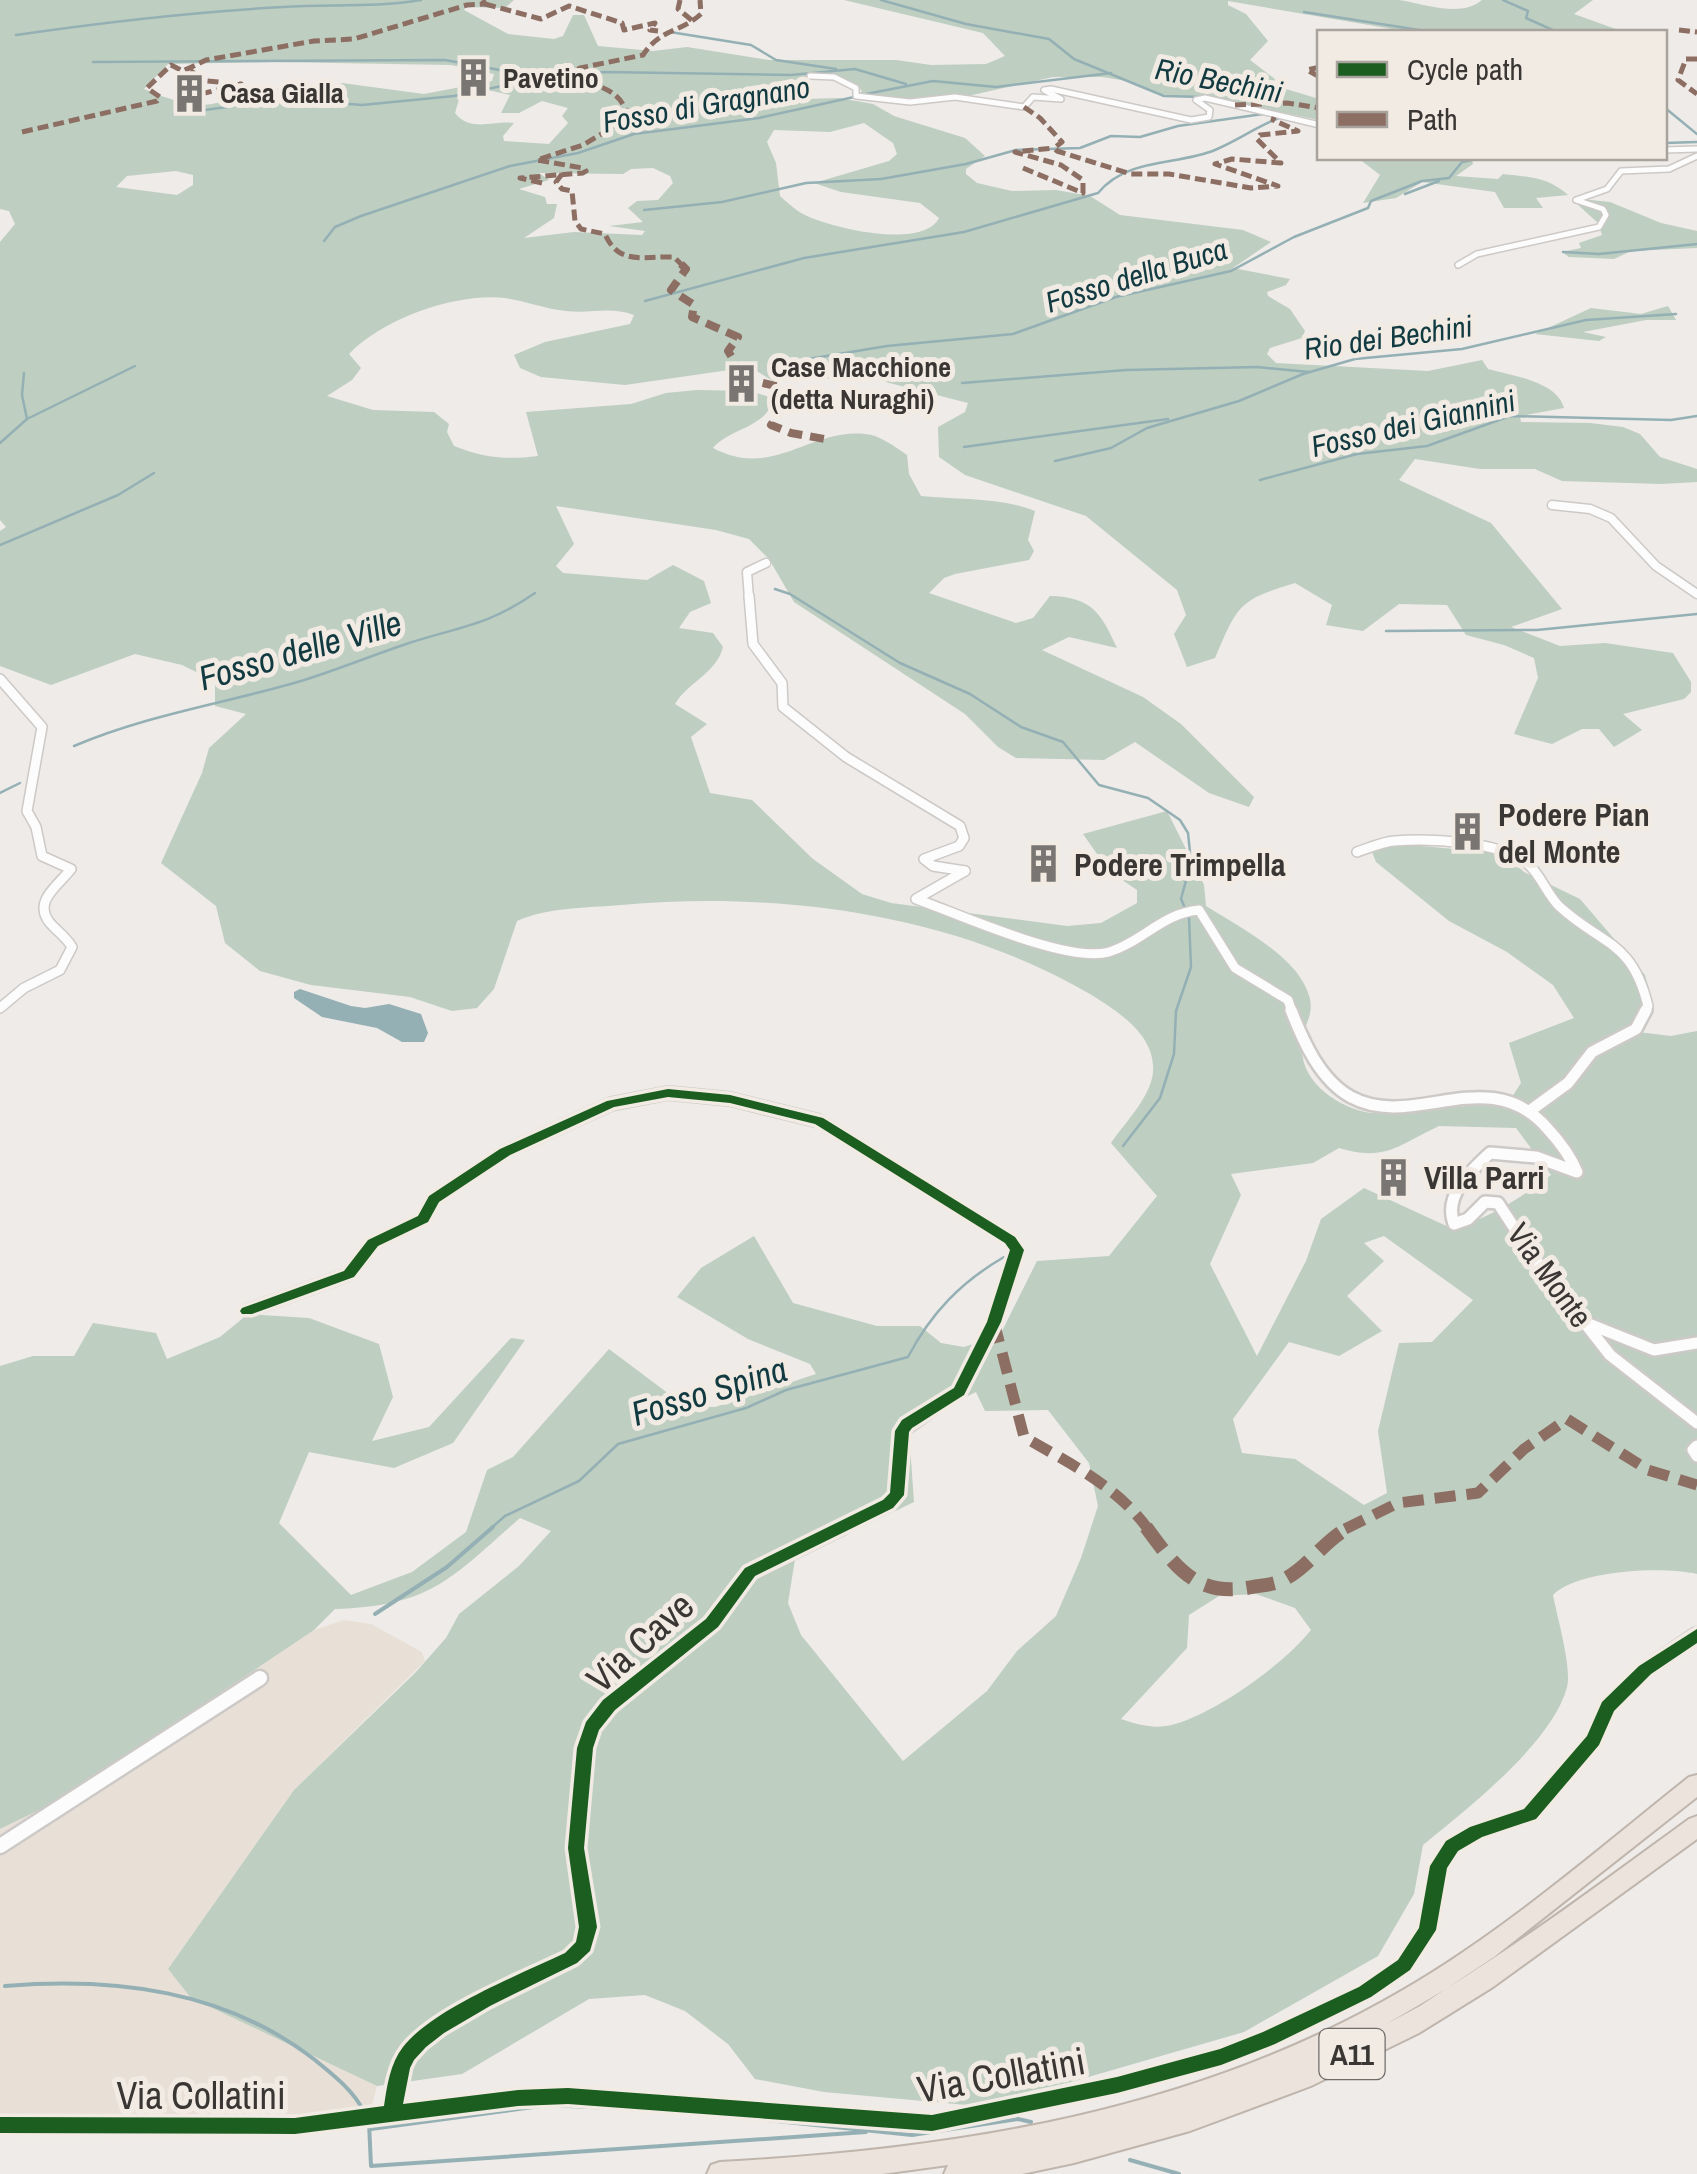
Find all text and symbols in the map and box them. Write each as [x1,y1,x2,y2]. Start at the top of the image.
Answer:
legend [1317,30,1667,160]
water label: Rio Bechini [1152,48,1286,112]
text: Cycle path [1407,49,1523,89]
building icon: Pavetino [452,57,494,99]
place label: Pavetino [503,59,599,97]
water label: Fosso di Gragnano [599,66,813,142]
building icon: Casa Gialla [169,72,211,114]
place label: Casa Gialla [220,74,344,112]
text: Path [1407,99,1458,139]
water label: Fosso della Buca [1040,228,1232,322]
water label: Rio dei Bechini [1301,305,1475,369]
place label: Case Macchione (detta Nuraghi) [771,348,951,418]
building icon: Case Macchione (detta Nuraghi) [720,362,762,404]
water label: Fosso dei Giannini [1307,380,1519,466]
water label: Fosso delle Ville [193,599,407,701]
place label: Podere Pian del Monte [1498,793,1650,873]
building icon: Podere Pian del Monte [1447,811,1489,853]
building icon: Podere Trimpella [1023,843,1065,885]
place label: Podere Trimpella [1074,843,1286,886]
building icon: Villa Parri [1373,1156,1415,1198]
place label: Villa Parri [1424,1156,1545,1199]
street label: Via Monte [1498,1214,1602,1336]
water label: Fosso Spina [626,1345,792,1437]
street label: Via Cave [576,1580,704,1704]
road number: A11 [1320,2029,1384,2079]
street label: Via Collatini [913,2035,1089,2115]
street label: Via Collatini [116,2070,286,2121]

